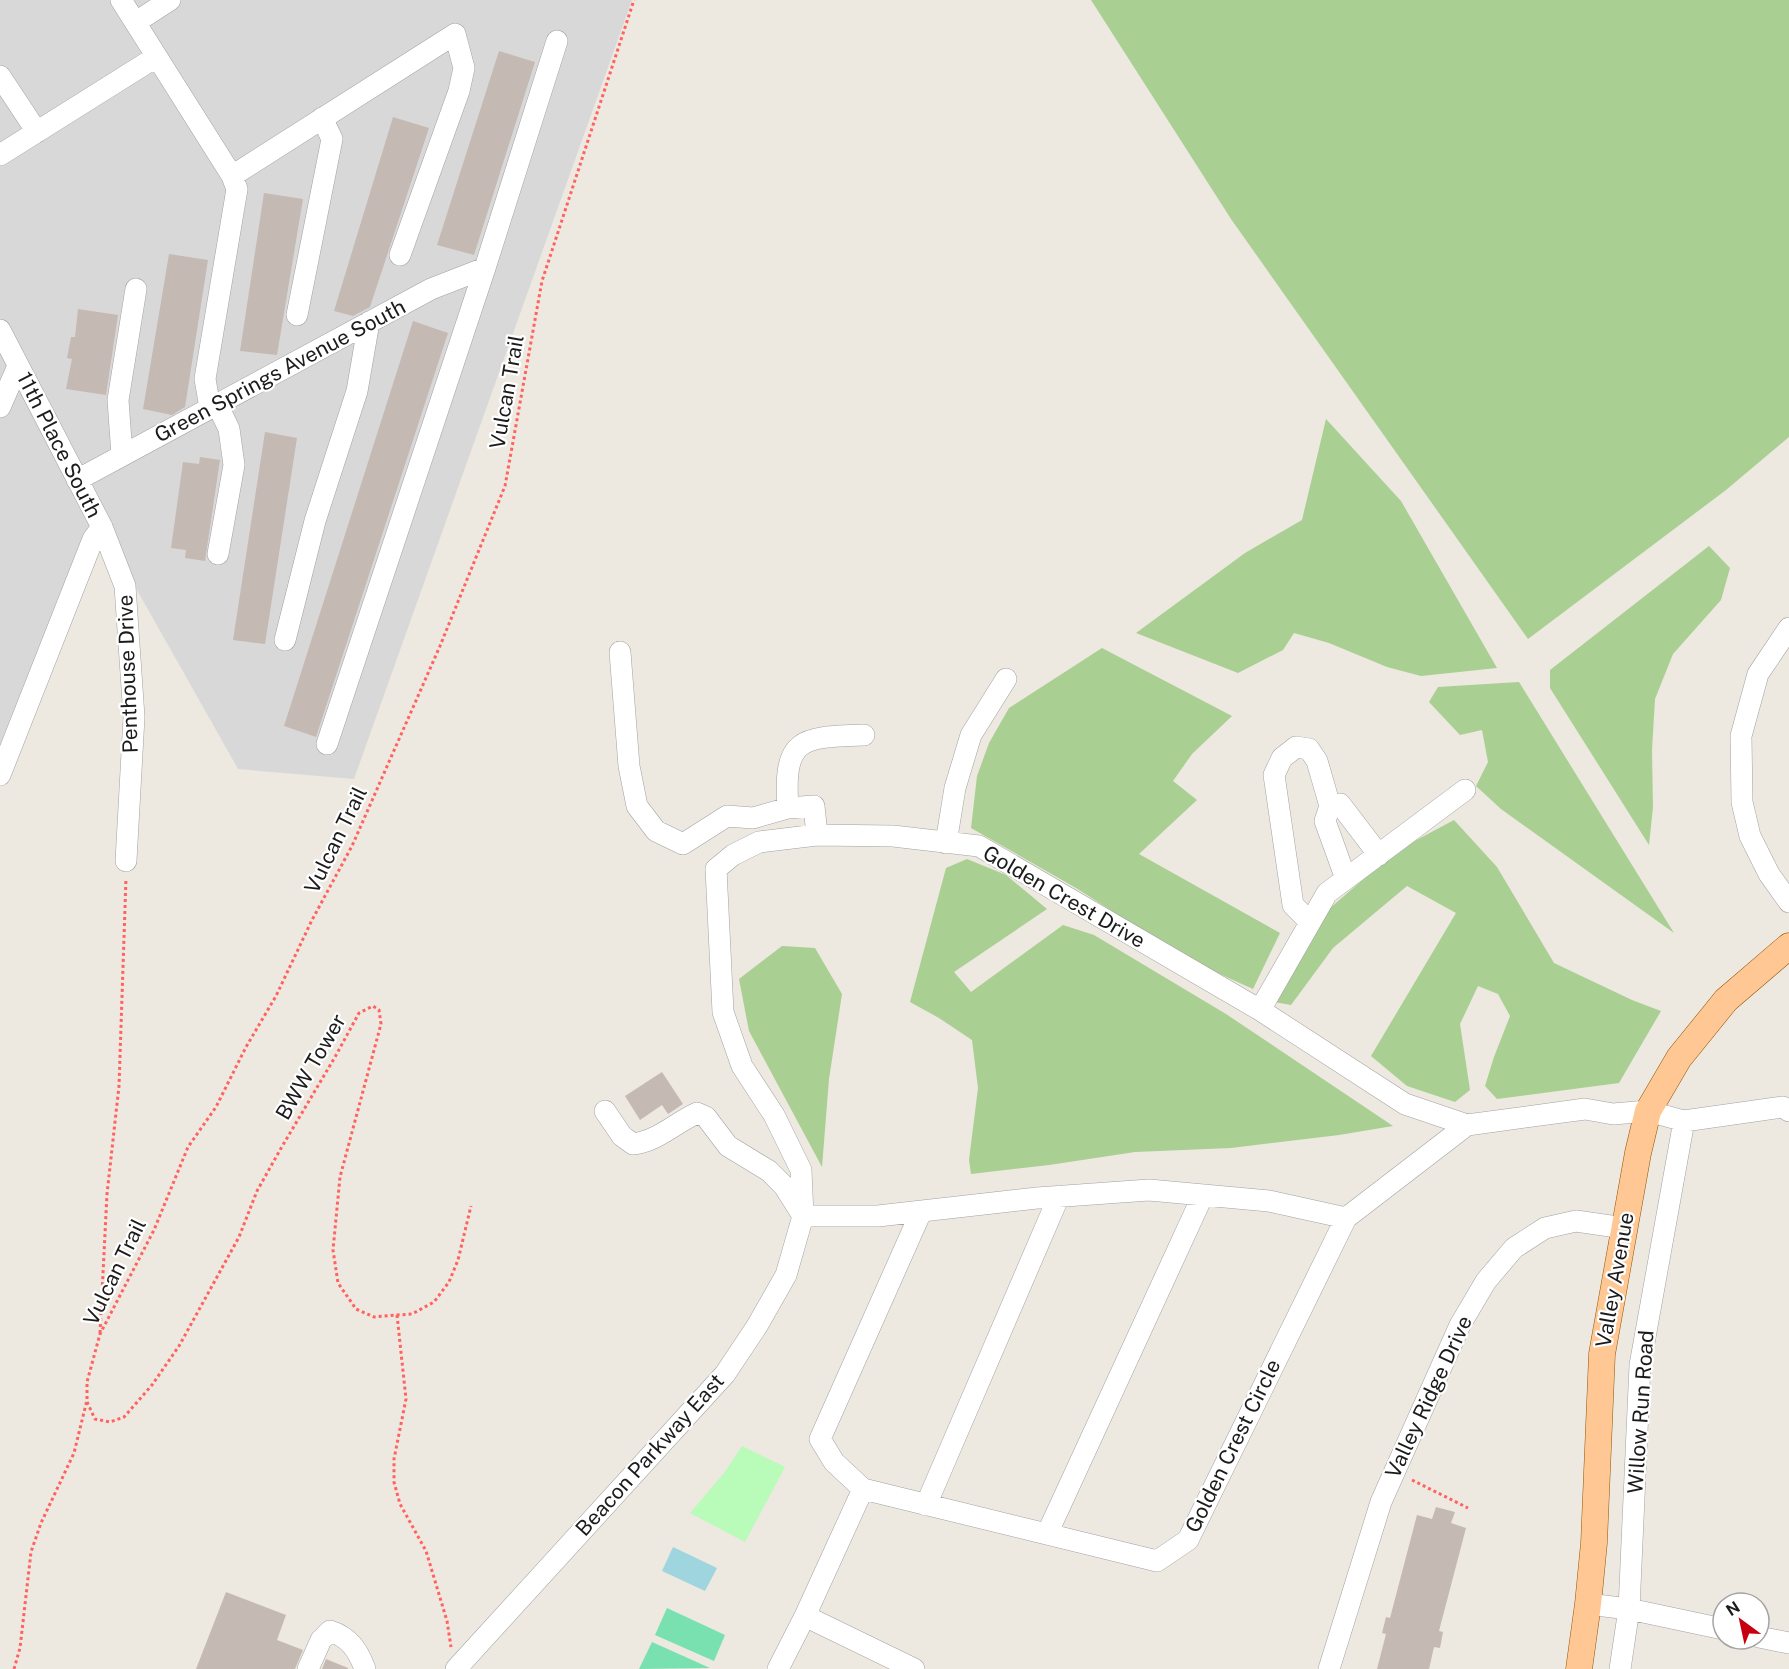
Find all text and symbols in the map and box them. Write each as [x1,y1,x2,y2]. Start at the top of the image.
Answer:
street label: Green Springs Avenue South [150,294,409,447]
street label: Vulcan Trail [484,333,529,451]
street label: 11th Place South [12,368,107,522]
street label: Penthouse Drive [112,594,143,754]
street label: Vulcan Trail [299,782,372,897]
street label: Golden Crest Drive [979,840,1150,953]
street label: BWW Tower [270,1009,351,1124]
street label: Valley Avenue [1590,1210,1639,1349]
street label: Vulcan Trail [78,1214,151,1329]
street label: Valley Ridge Drive [1380,1312,1477,1482]
street label: Willow Run Road [1622,1329,1659,1494]
street label: Golden Crest Circle [1180,1355,1285,1536]
street label: Beacon Parkway East [570,1368,729,1541]
north arrow [1711,1591,1771,1651]
text: N [1723,1597,1744,1620]

